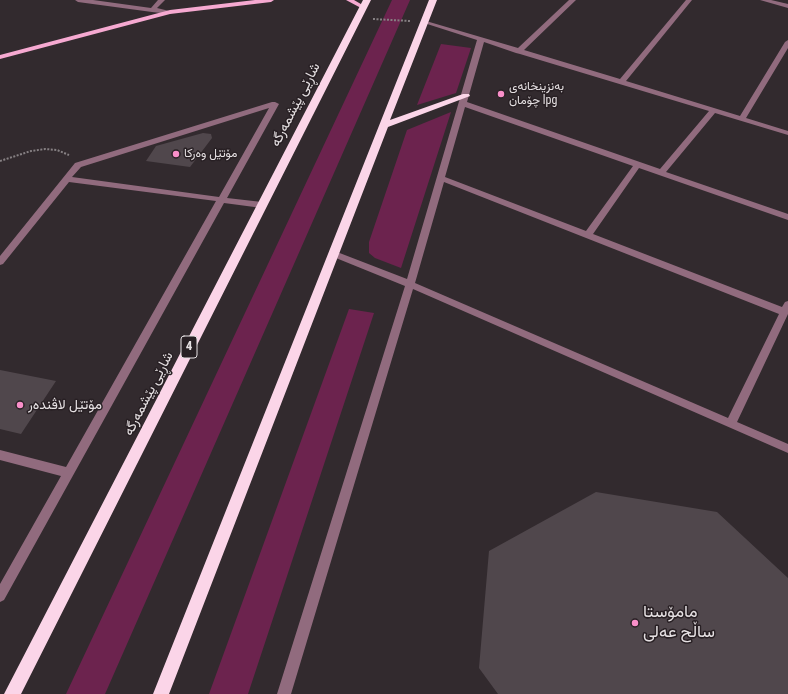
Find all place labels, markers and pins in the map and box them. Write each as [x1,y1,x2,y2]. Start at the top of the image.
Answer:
place label: بەنزینخانەی چۆمان lpg [509,80,564,108]
marker: بەنزینخانەی چۆمان lpg [496,89,506,99]
place label: مۆتێل وەرکا [184,147,237,161]
marker: مۆتێل وەرکا [171,149,181,159]
place label: مۆتێل لاڤندەر [28,397,102,413]
marker: مۆتێل لاڤندەر [15,400,25,410]
place label: مامۆستا ساڵح عەلی [643,603,715,643]
marker: مامۆستا ساڵح عەلی [630,618,640,628]

